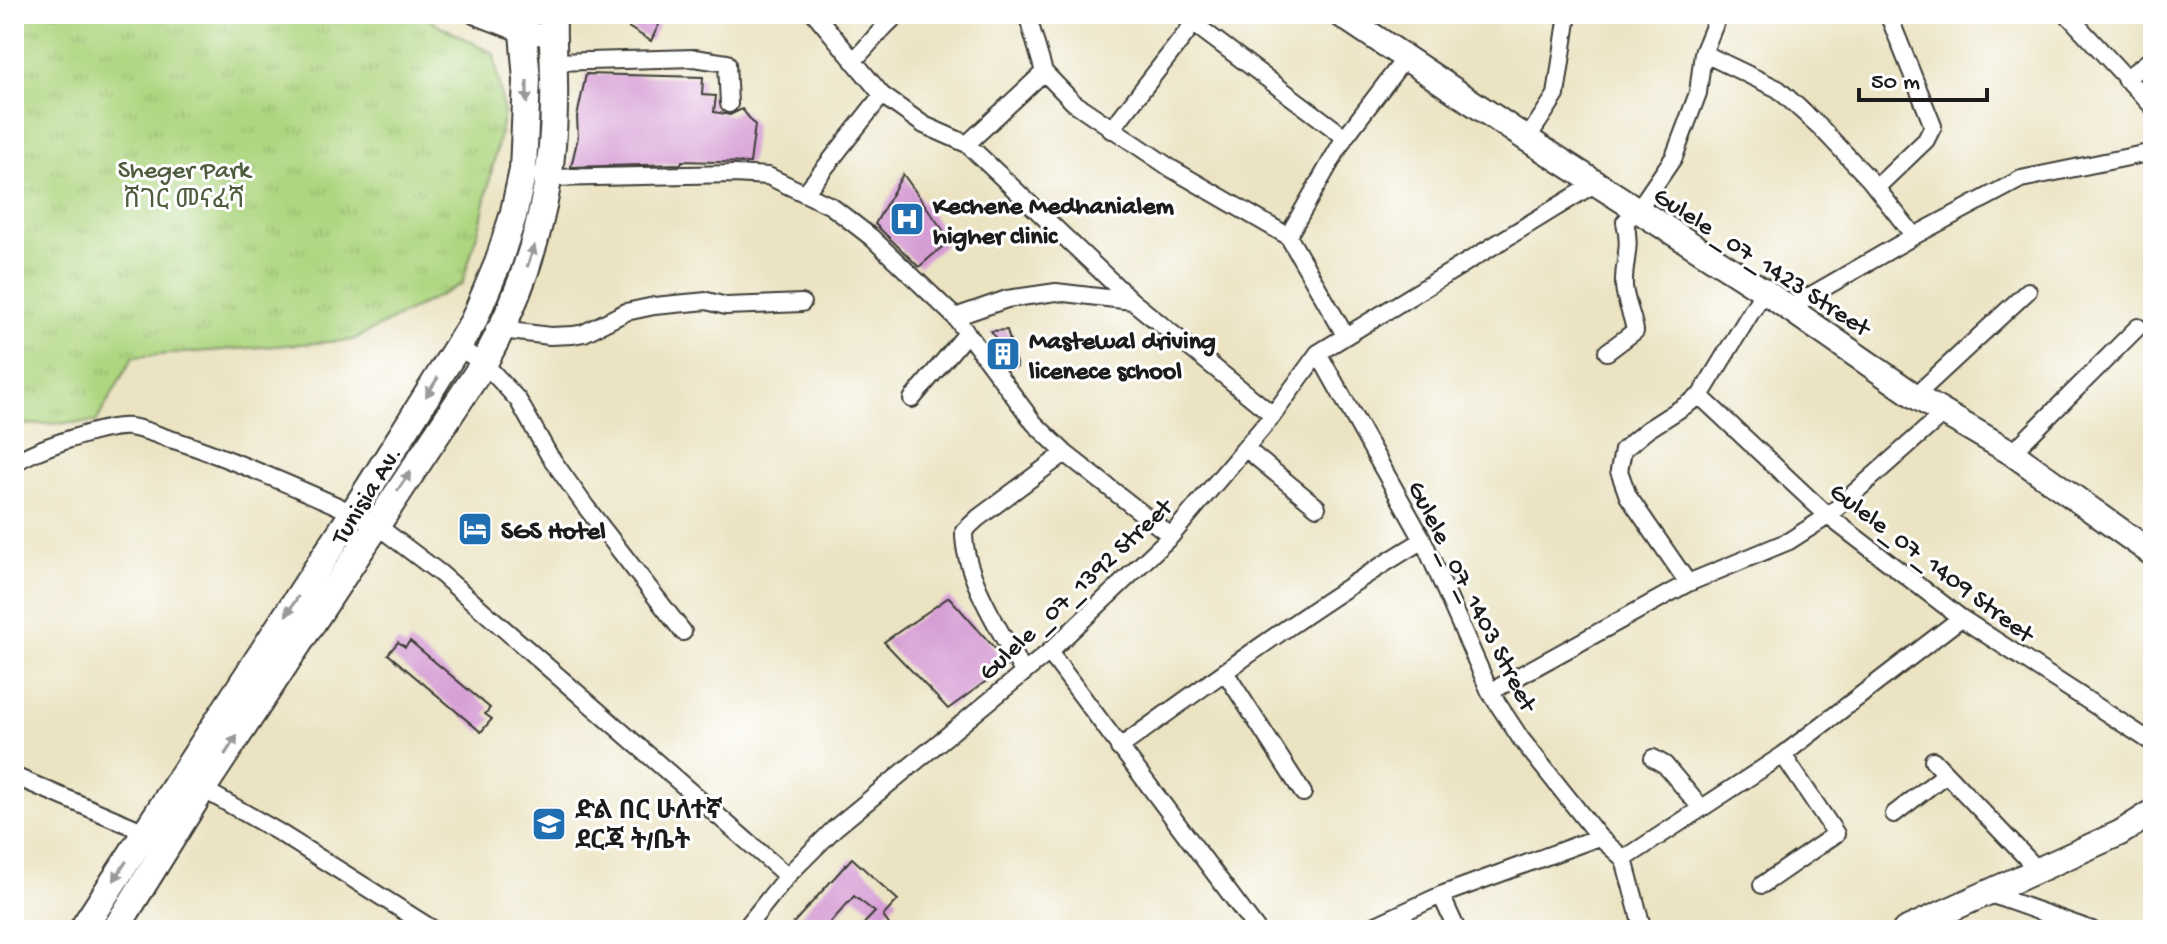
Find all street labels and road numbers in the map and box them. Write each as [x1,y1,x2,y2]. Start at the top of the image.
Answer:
street label: Gulele _07_1423 Street [1646,182,1877,347]
street label: Tunisia Av. [325,441,411,553]
street label: Gulele _07_1403 Street [1398,477,1543,720]
street label: Gulele_07_1409 Street [1822,478,2041,653]
street label: Gulele _07_1392 Street [974,492,1182,689]

